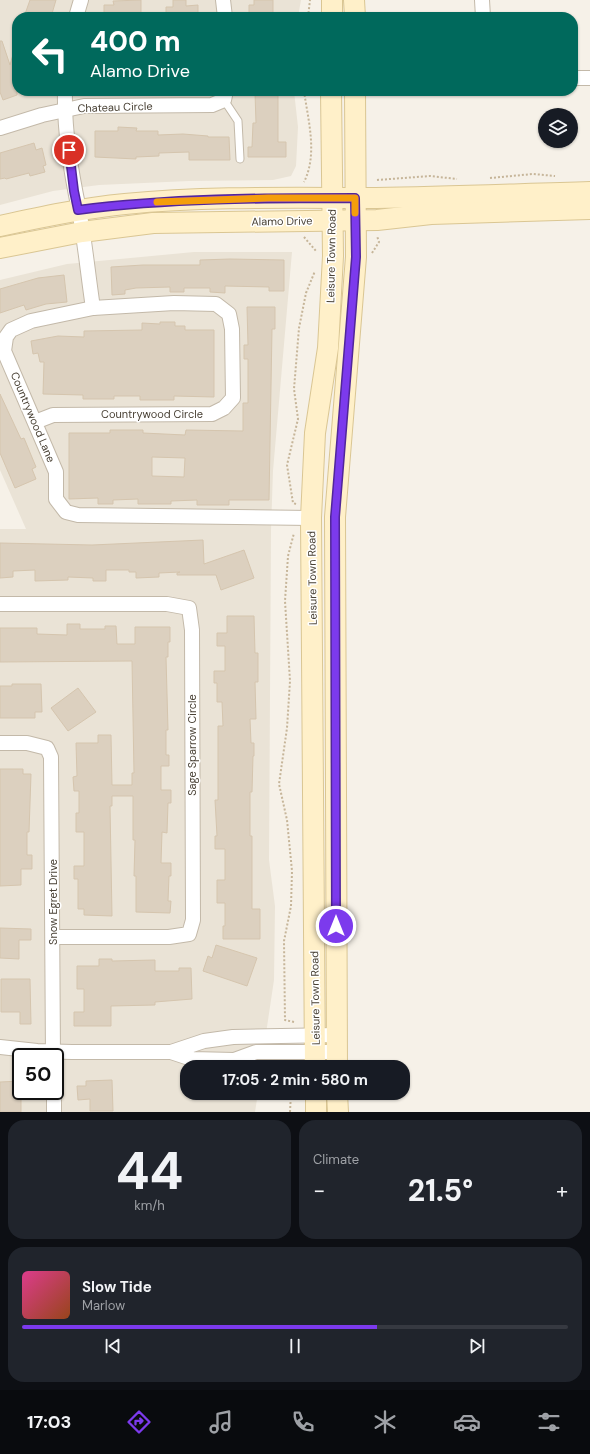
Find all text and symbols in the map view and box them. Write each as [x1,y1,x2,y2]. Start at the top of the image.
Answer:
text: 400 m [90,23,181,60]
icon: left [24,28,76,80]
text: Alamo Drive [90,59,190,83]
street label: Chateau Circle [77,99,153,115]
map controls [538,108,578,148]
button: layers [538,108,578,148]
pin [52,133,86,167]
icon: arrive [58,139,80,161]
street label: Leisure Town Road [323,209,339,303]
street label: Alamo Drive [251,213,313,229]
street label: Countrywood Lane [8,370,58,464]
street label: Countrywood Circle [101,407,203,421]
street label: Leisure Town Road [304,531,320,625]
street label: Sage Sparrow Circle [185,694,199,796]
street label: Snow Egret Drive [46,859,60,945]
position arrow [315,905,357,947]
street label: Leisure Town Road [307,951,323,1045]
speed limit sign: 50 [12,1048,64,1100]
text: 17:05 · 2 min · 580 m [222,1070,368,1090]
text: 44 [116,1137,183,1205]
text: Climate [313,1151,359,1168]
text: 21.5° [408,1171,473,1210]
text: − [313,1176,325,1205]
text: + [556,1176,568,1205]
text: km/h [134,1197,165,1214]
text: Slow Tide [82,1277,152,1297]
text: Marlow [82,1297,125,1314]
icon: previous [102,1335,124,1357]
icon: pause [284,1335,306,1357]
icon: next [466,1335,488,1357]
icon: directions [125,1408,153,1436]
icon: music [207,1408,235,1436]
icon: phone [289,1408,317,1436]
icon: climate [371,1408,399,1436]
icon: car [453,1408,481,1436]
icon: filters [535,1408,563,1436]
text: 17:03 [27,1410,71,1434]

